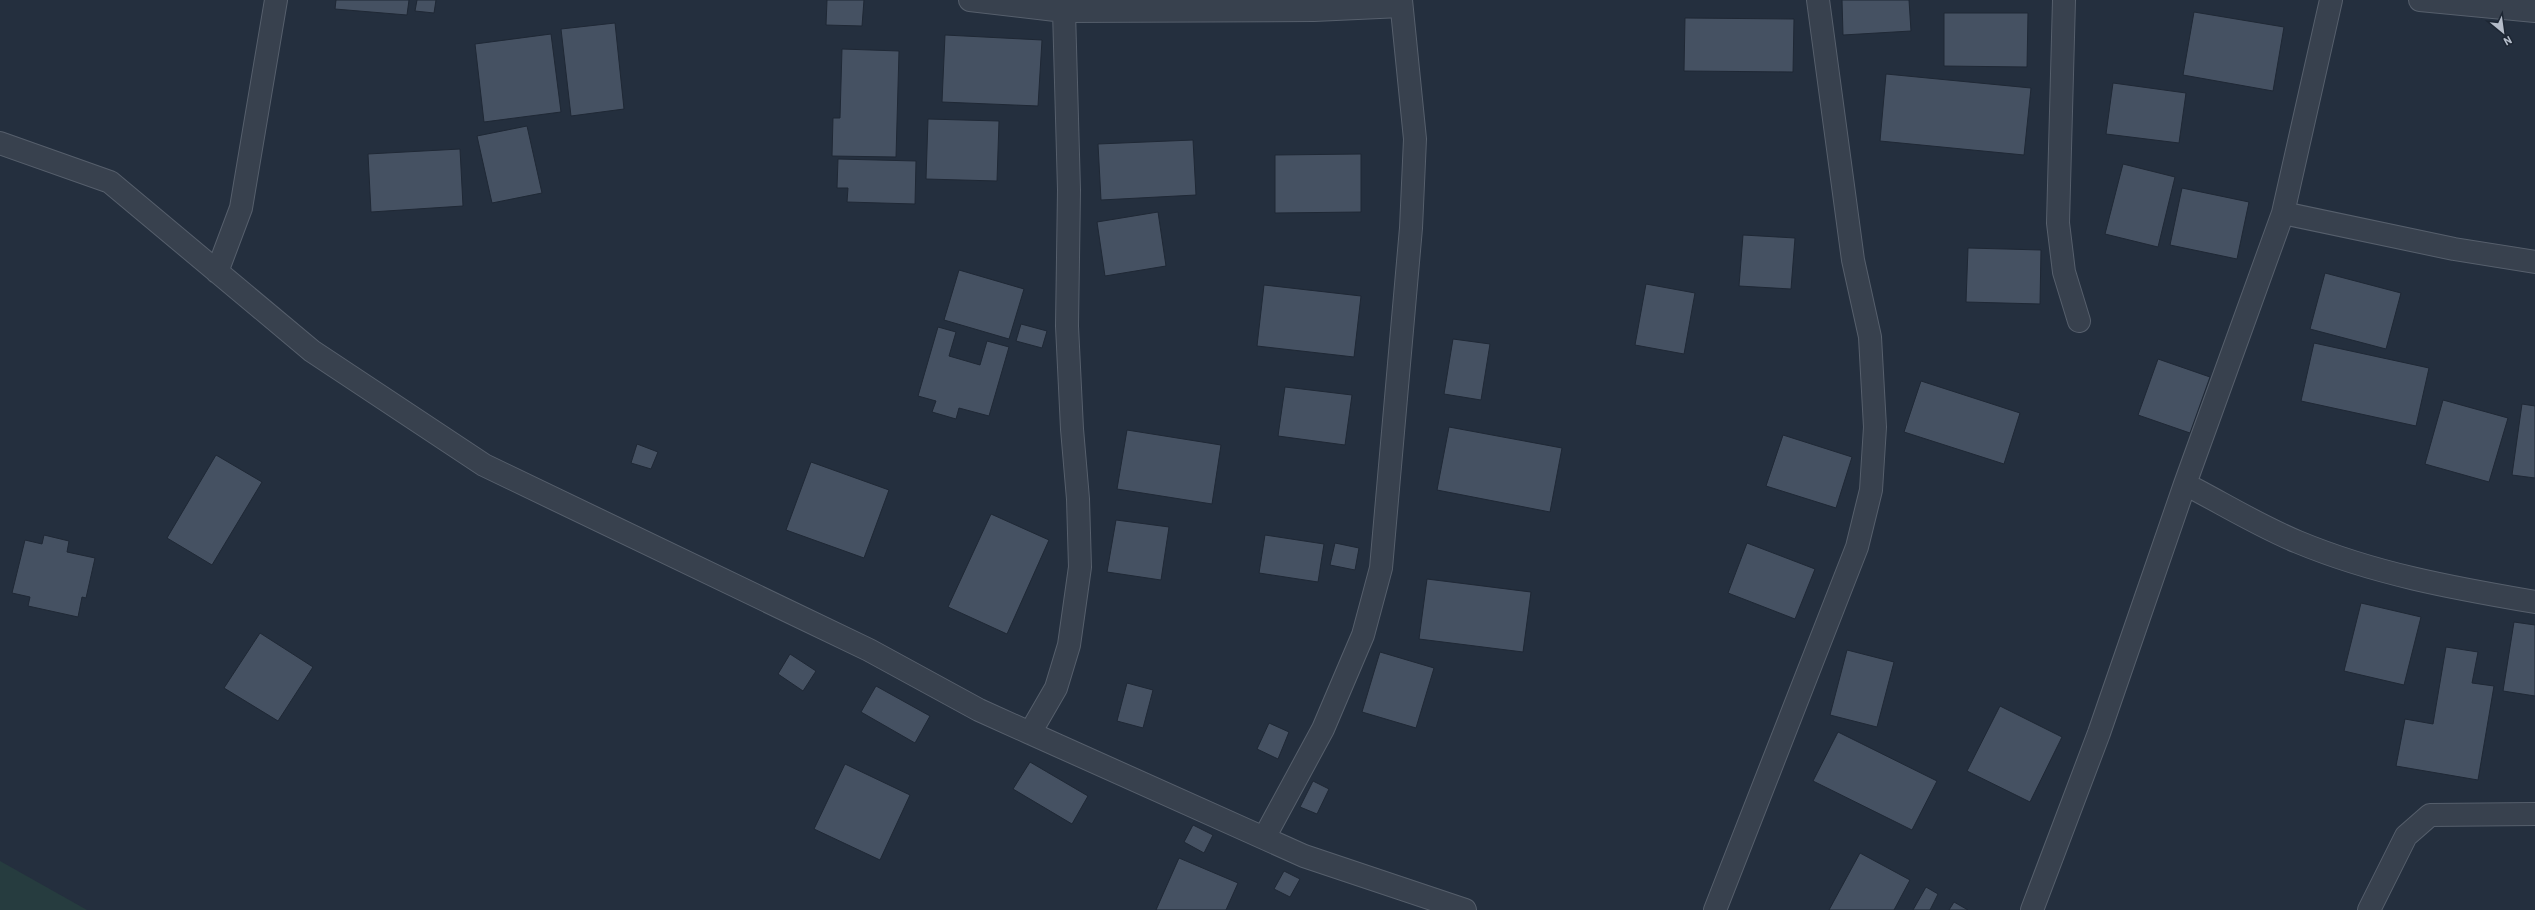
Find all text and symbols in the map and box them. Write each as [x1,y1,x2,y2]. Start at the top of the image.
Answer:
north arrow [2483,12,2523,52]
text: N [2502,34,2514,49]

